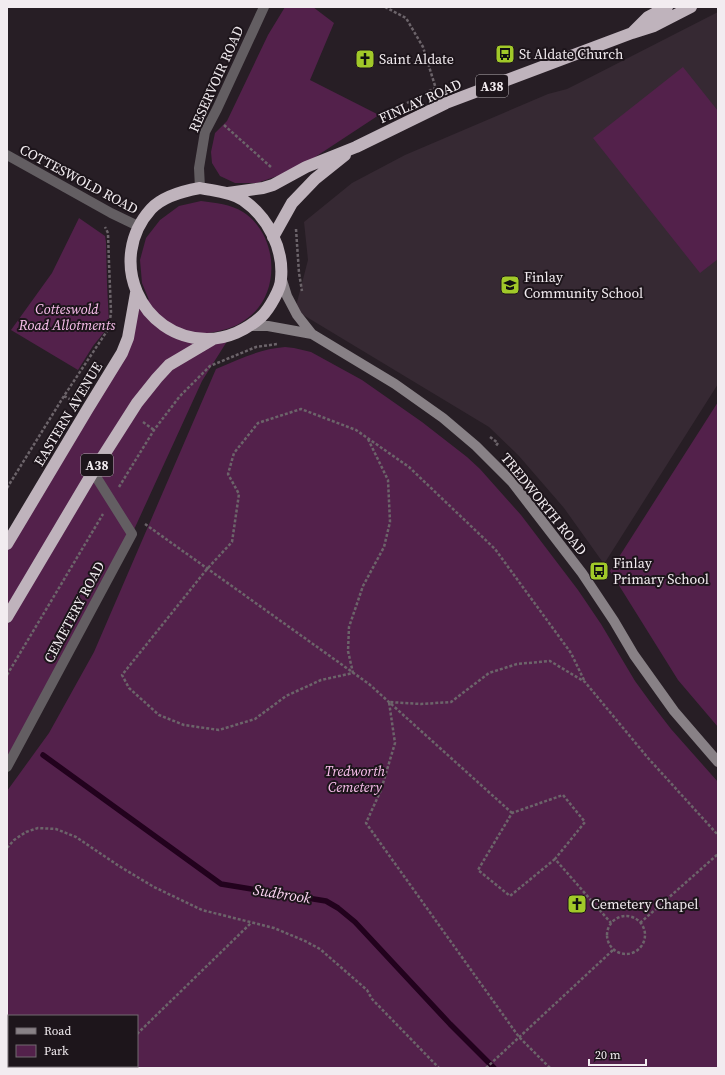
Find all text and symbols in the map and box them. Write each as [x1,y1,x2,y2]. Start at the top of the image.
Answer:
street label: RESERVOIR ROAD [184,23,248,135]
bus stop icon: St Aldate Church [494,43,516,65]
place label: St Aldate Church [519,44,623,64]
church icon: Saint Aldate [354,48,376,70]
place label: Saint Aldate [379,49,454,69]
street label: FINLAY ROAD [375,74,465,128]
road number: A38 [476,75,508,97]
street label: COTTESWOLD ROAD [16,139,142,219]
place label: Finlay Community School [524,267,643,303]
school or university icon: Finlay Community School [499,274,521,296]
park label: Cotteswold Road Allotments [18,299,116,335]
street label: EASTERN AVENUE [29,358,107,470]
street label: TREDWORTH ROAD [496,449,592,559]
road number: A38 [81,454,113,476]
place label: Finlay Primary School [613,553,709,589]
street label: CEMETERY ROAD [39,558,109,666]
bus stop icon: Finlay Primary School [588,560,610,582]
park label: Tredworth Cemetery [325,761,386,797]
water label: Sudbrook [252,879,313,909]
church icon: Cemetery Chapel [566,893,588,915]
place label: Cemetery Chapel [591,894,698,914]
legend [8,1015,138,1067]
text: Road [44,1023,71,1039]
scale bar [589,1041,646,1067]
text: Park [44,1043,69,1059]
text: 20 m [595,1047,621,1063]

